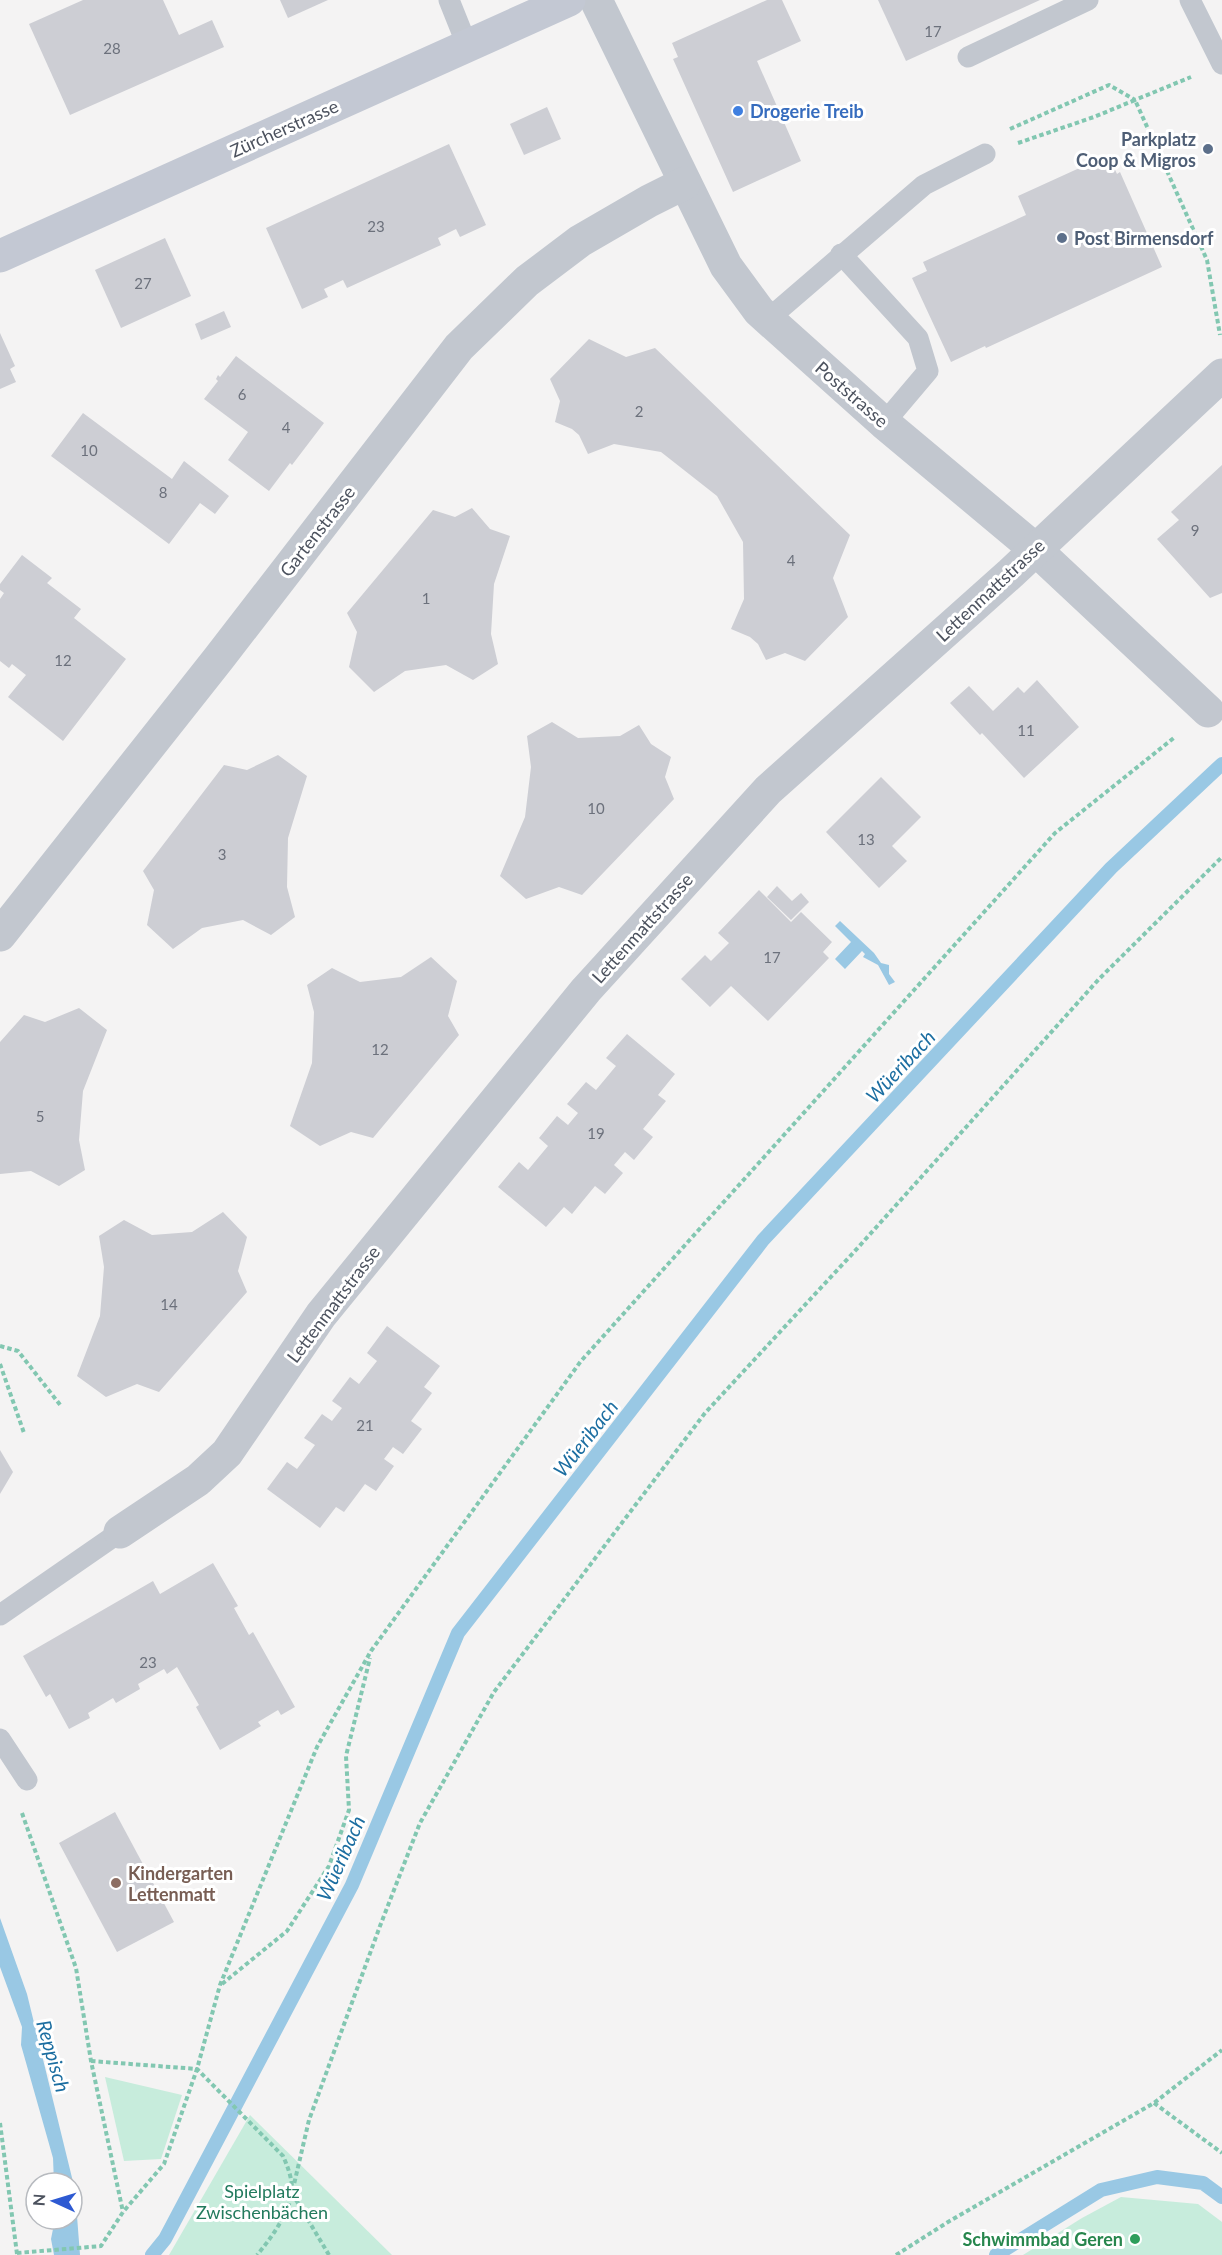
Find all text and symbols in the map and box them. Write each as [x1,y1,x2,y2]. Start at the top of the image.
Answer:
house number: 17 [924,22,942,40]
house number: 28 [103,39,121,57]
street label: Zürcherstrasse [227,94,341,162]
place label: Drogerie Treib [750,100,864,122]
marker: Drogerie Treib [731,104,745,118]
place label: Parkplatz Coop & Migros [1076,128,1196,171]
marker: Parkplatz Coop & Migros [1201,142,1215,156]
house number: 23 [367,217,385,235]
place label: Post Birmensdorf [1074,227,1214,249]
marker: Post Birmensdorf [1055,231,1069,245]
house number: 27 [134,274,152,292]
street label: Poststrasse [811,356,893,432]
house number: 6 [238,385,247,403]
house number: 2 [635,402,643,420]
house number: 4 [282,418,291,436]
house number: 10 [80,441,98,459]
street label: Gartenstrasse [275,481,359,581]
house number: 8 [159,483,167,501]
house number: 9 [1191,521,1199,539]
street label: Lettenmattstrasse [931,534,1049,646]
house number: 4 [787,551,796,569]
house number: 1 [422,589,430,607]
house number: 12 [54,651,72,669]
house number: 11 [1017,721,1035,739]
house number: 10 [587,799,605,817]
house number: 13 [857,830,875,848]
house number: 3 [218,845,226,863]
street label: Lettenmattstrasse [587,868,697,988]
house number: 17 [763,948,781,966]
water label: Wüeribach [860,1025,940,1107]
house number: 12 [371,1040,389,1058]
house number: 5 [36,1107,44,1125]
house number: 19 [587,1124,605,1142]
street label: Lettenmattstrasse [282,1241,384,1367]
house number: 14 [160,1295,178,1313]
water label: Wüeribach [548,1395,622,1481]
house number: 21 [356,1416,374,1434]
house number: 23 [139,1653,157,1671]
water label: Wüeribach [311,1812,369,1904]
place label: Kindergarten Lettenmatt [128,1862,233,1905]
marker: Kindergarten Lettenmatt [109,1876,123,1890]
water label: Reppisch [32,2017,76,2095]
north arrow [24,2171,84,2231]
park label: Spielplatz Zwischenbächen [196,2180,328,2223]
text: N [29,2193,48,2207]
place label: Schwimmbad Geren [963,2228,1123,2250]
marker: Schwimmbad Geren [1128,2232,1142,2246]

